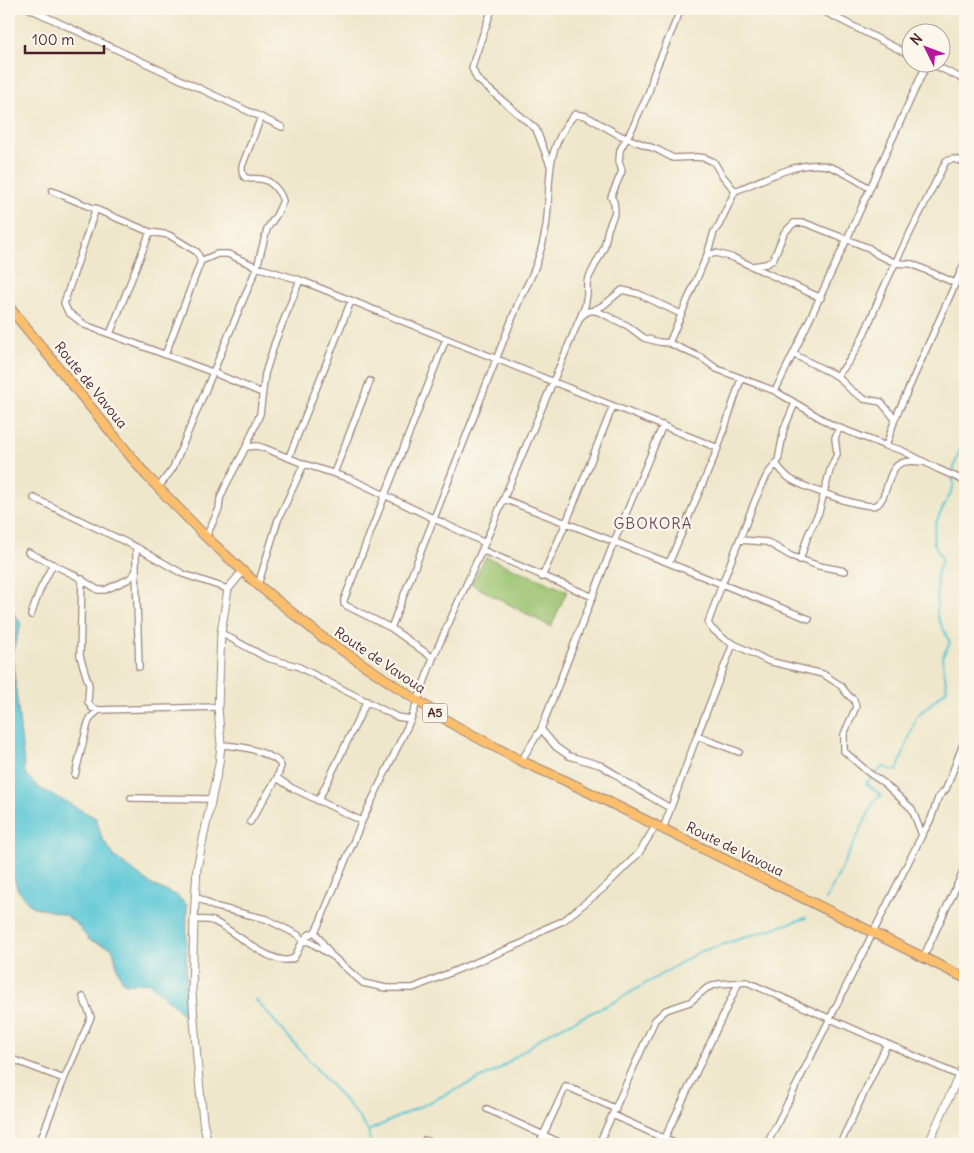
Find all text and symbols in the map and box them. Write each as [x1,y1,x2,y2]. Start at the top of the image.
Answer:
scale bar [25,22,104,54]
north arrow [902,22,952,72]
text: 100 m [32,30,74,49]
text: N [906,30,926,49]
street label: Route de Vavoua [51,338,131,432]
district label: GBOKORA [614,514,692,533]
street label: Route de Vavoua [331,623,429,697]
road number: A5 [422,704,448,722]
street label: Route de Vavoua [683,818,787,880]

